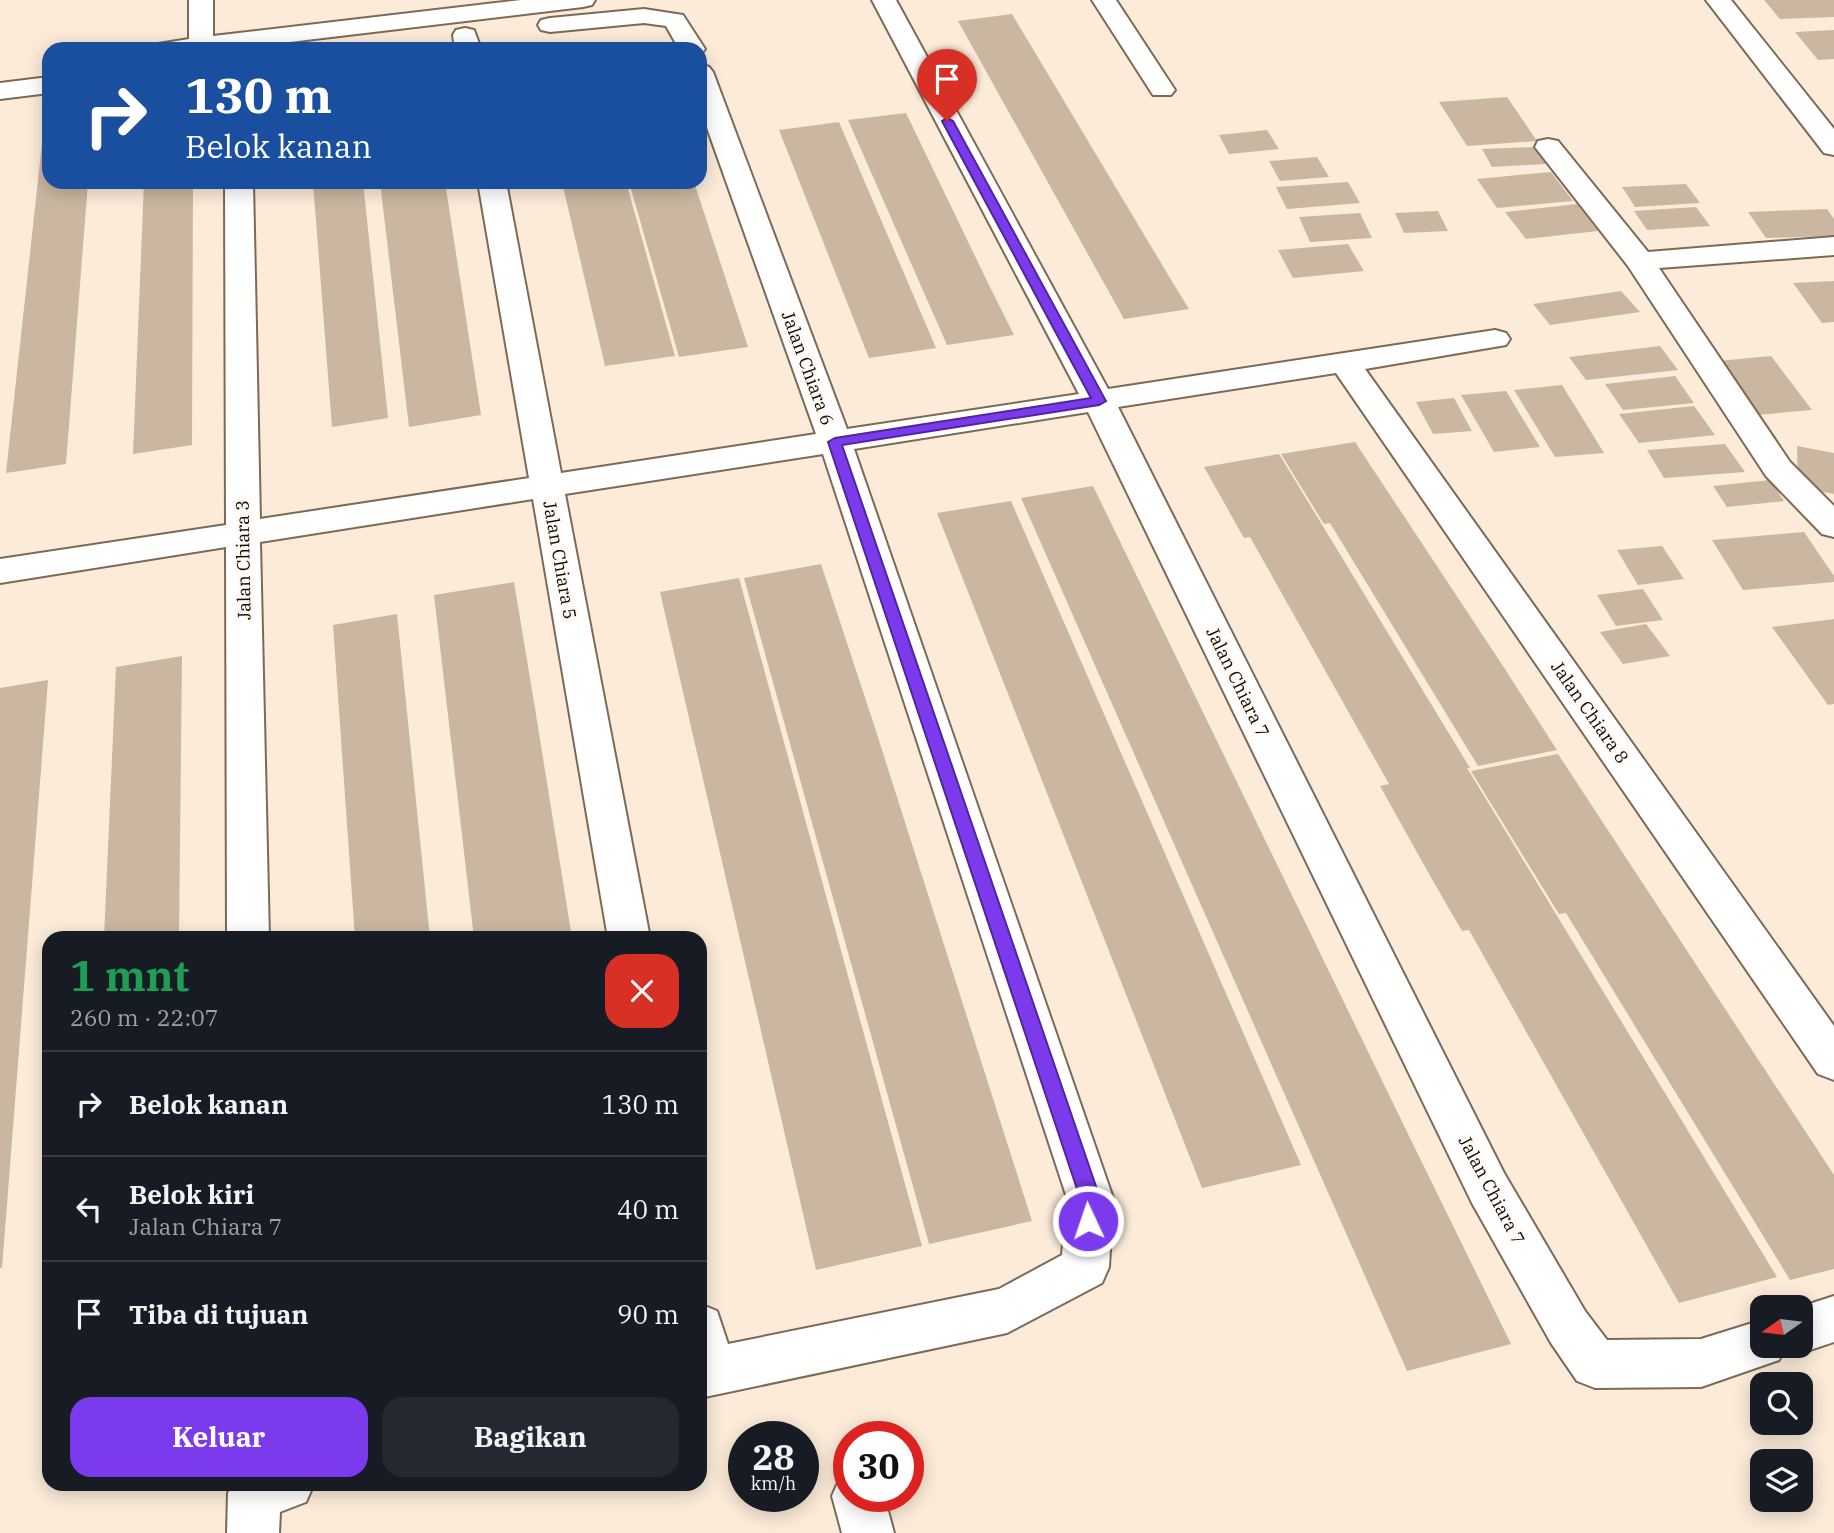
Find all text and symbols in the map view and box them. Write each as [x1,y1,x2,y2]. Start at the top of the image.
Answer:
pin [917,49,977,121]
icon: arrive [928,60,966,98]
text: 130 m [185,63,332,126]
icon: right [70,70,161,161]
text: Belok kanan [185,125,372,167]
street label: Jalan Chiara 6 [777,308,839,428]
street label: Jalan Chiara 5 [538,499,582,621]
street label: Jalan Chiara 3 [230,500,256,620]
street label: Jalan Chiara 7 [1201,623,1275,741]
street label: Jalan Chiara 8 [1546,656,1634,768]
text: 1 mnt [70,948,189,1003]
button: close [605,954,679,1028]
text: 260 m · 22:07 [70,1002,219,1032]
icon: right [70,1085,108,1123]
text: Belok kanan [129,1087,288,1121]
text: 130 m [601,1087,679,1121]
street label: Jalan Chiara 7 [1454,1132,1530,1248]
text: Belok kiri [129,1177,254,1211]
position arrow [1051,1184,1125,1258]
icon: left [70,1190,108,1228]
text: 40 m [617,1192,679,1226]
text: Jalan Chiara 7 [129,1211,282,1241]
icon: arrive [70,1295,108,1333]
north arrow [1750,1295,1813,1358]
map controls [1750,1295,1813,1512]
text: Tiba di tujuan [129,1297,309,1331]
text: 90 m [617,1297,679,1331]
button: search [1750,1372,1813,1435]
button: Keluar [70,1397,368,1477]
button: Bagikan [382,1397,679,1477]
speed limit sign: 30 [833,1421,924,1512]
text: 28 [752,1434,795,1480]
button: layers [1750,1449,1813,1512]
text: km/h [751,1472,796,1495]

